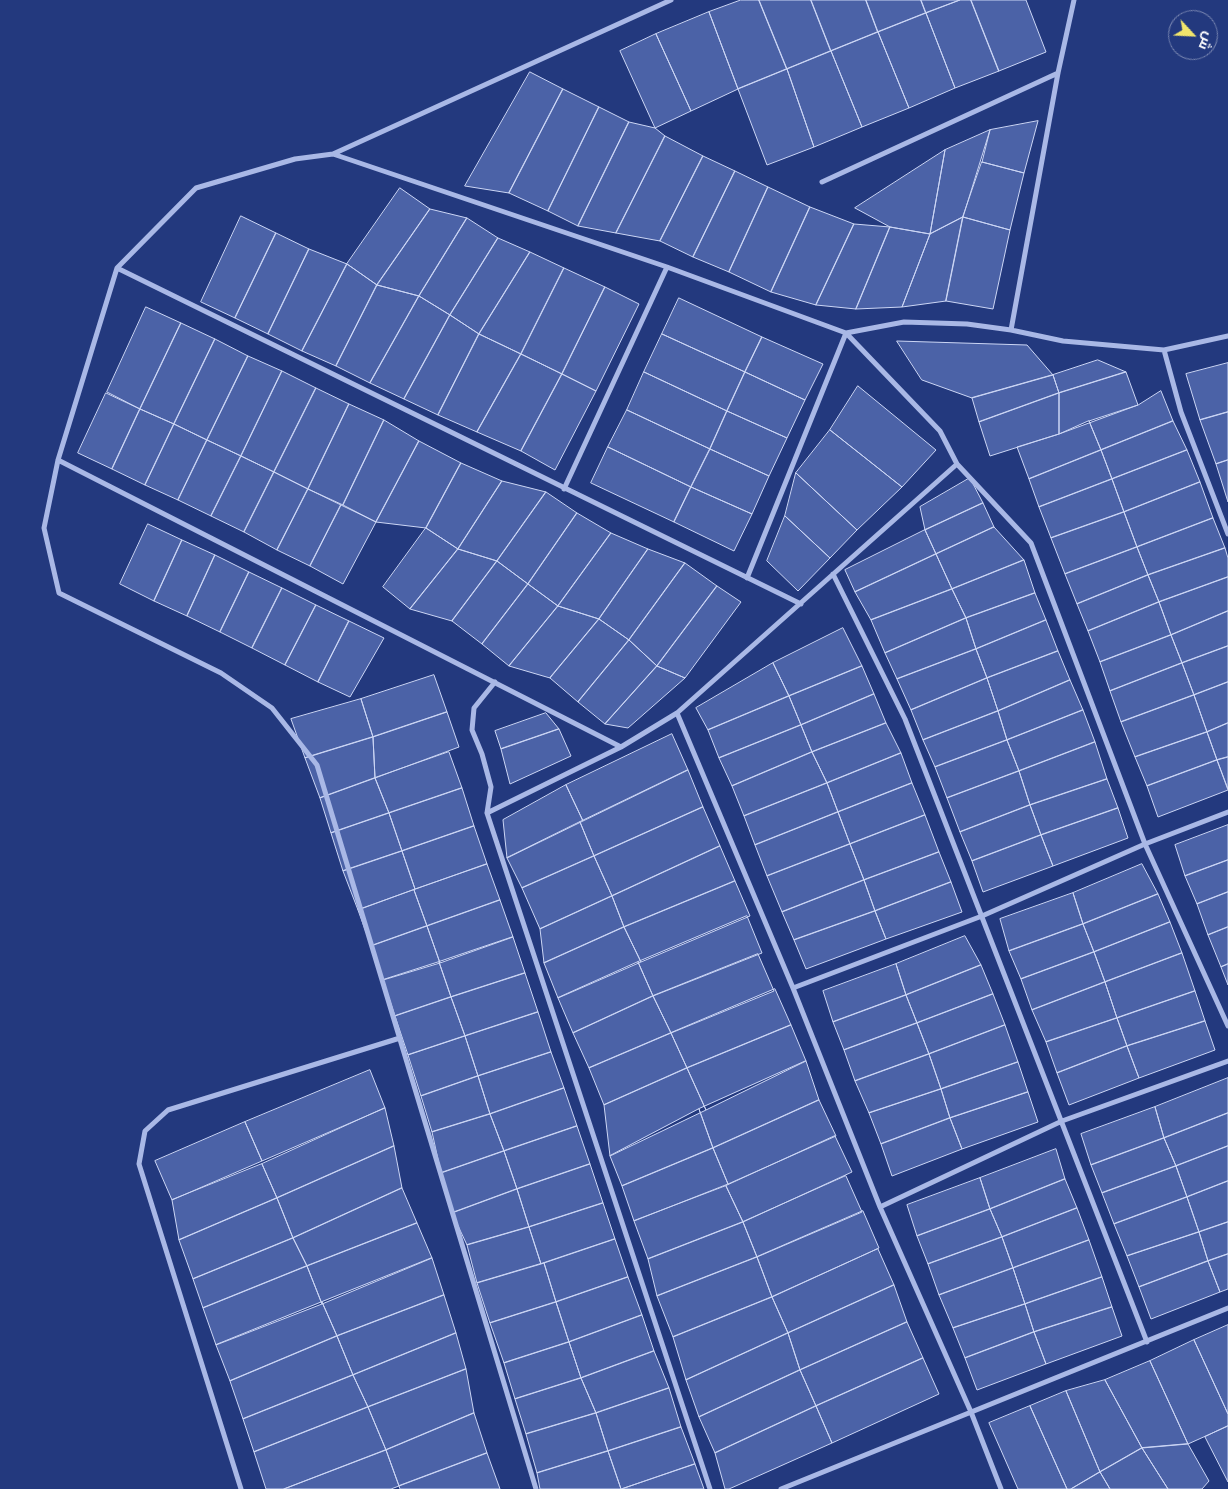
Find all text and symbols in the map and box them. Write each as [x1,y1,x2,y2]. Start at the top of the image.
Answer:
north arrow [1168,10,1218,60]
text: ش [1195,29,1218,53]

